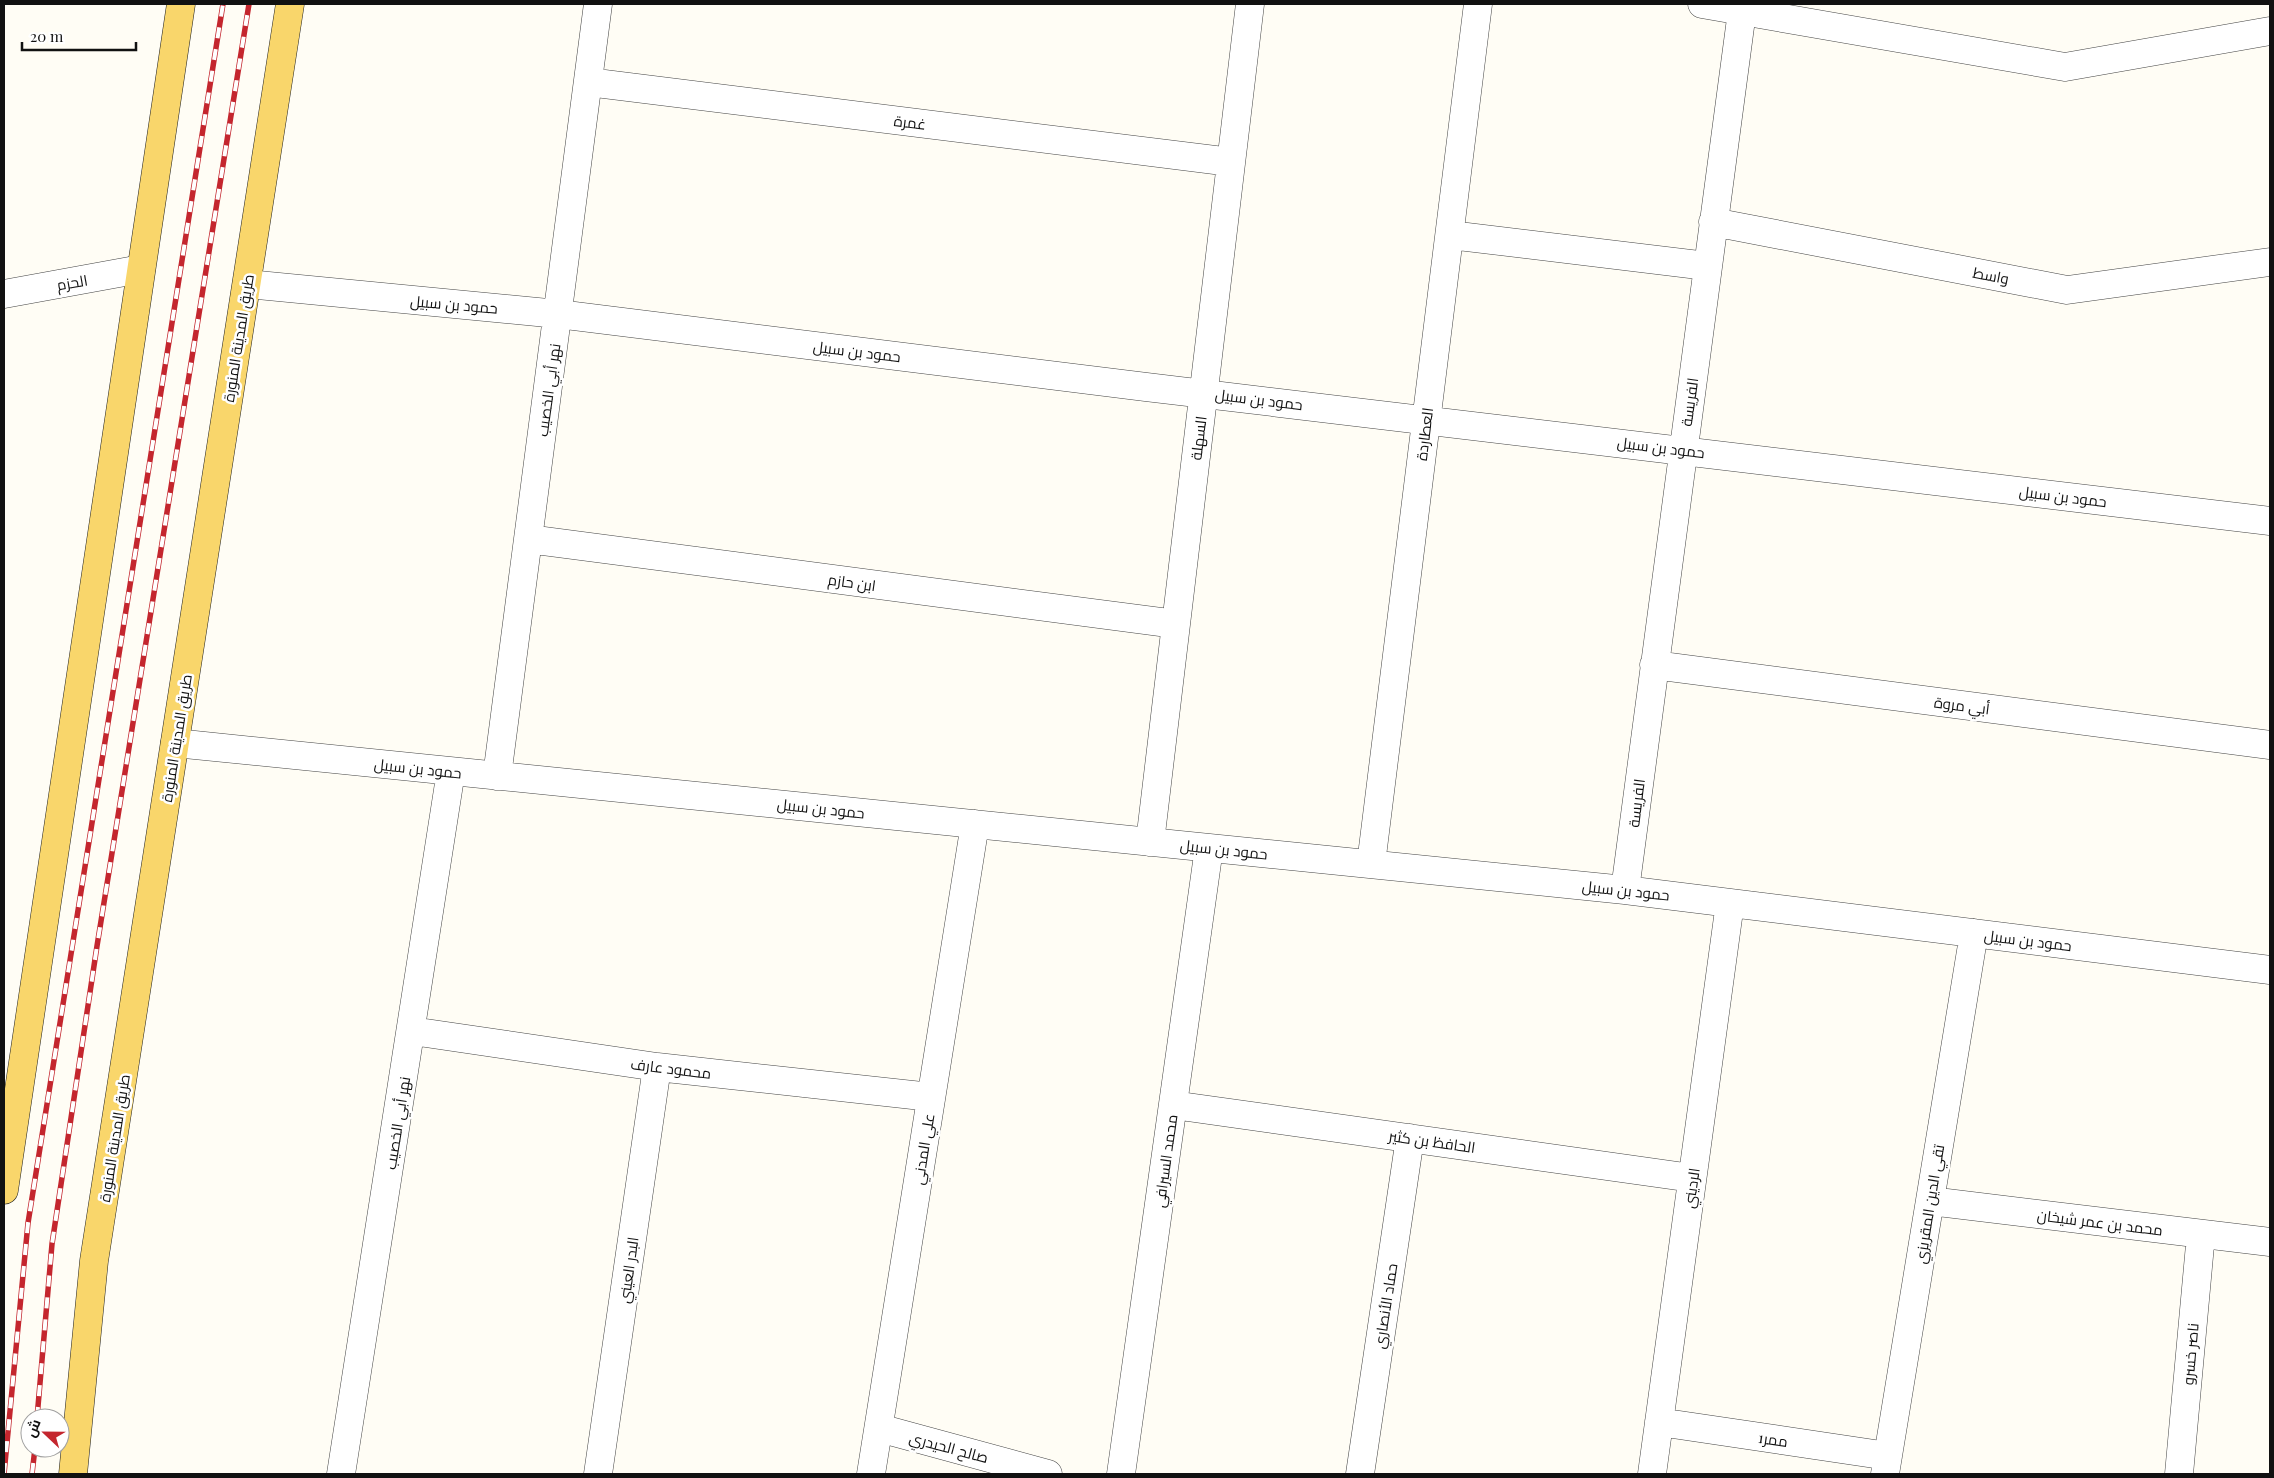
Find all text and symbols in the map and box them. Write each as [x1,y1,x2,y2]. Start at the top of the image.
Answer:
scale bar [22,20,136,52]
text: 20 m [30,26,64,46]
street label: غمرة [893,110,927,134]
street label: واسط [1971,262,2011,288]
street label: الحزم [55,269,89,296]
street label: طريق المدينة المنورة [218,273,259,404]
street label: حمود بن سبيل [409,290,499,319]
street label: حمود بن سبيل [812,336,902,367]
street label: نهر أبي الخصيب [532,342,567,438]
street label: الفريسة [1676,376,1702,428]
street label: حمود بن سبيل [1214,384,1304,415]
street label: العطاردة [1411,406,1437,462]
street label: السهلة [1185,415,1212,461]
street label: حمود بن سبيل [1616,432,1706,463]
street label: حمود بن سبيل [2018,481,2108,512]
street label: ابن حازم [827,569,877,596]
street label: طريق المدينة المنورة [156,673,197,804]
street label: أبي مروة [1933,692,1991,721]
street label: حمود بن سبيل [373,753,463,784]
street label: الفريسة [1623,777,1649,829]
street label: حمود بن سبيل [776,793,866,824]
street label: حمود بن سبيل [1179,834,1269,865]
street label: حمود بن سبيل [1581,875,1671,906]
street label: حمود بن سبيل [1983,925,2073,956]
street label: محمود عارف [629,1053,713,1083]
street label: طريق المدينة المنورة [94,1073,135,1204]
street label: نهر أبي الخصيب [380,1075,417,1171]
street label: علي المدني [907,1112,941,1187]
street label: محمد السيرافي [1149,1113,1184,1209]
street label: الحافظ بن كثير [1386,1125,1477,1158]
street label: تقي الدين المقريزي [1910,1143,1951,1266]
street label: الرديني [1678,1167,1707,1210]
street label: محمد بن عمر شيخان [2036,1204,2164,1241]
street label: البدر العيني [613,1235,646,1305]
street label: حماد الأنصاري [1368,1262,1405,1351]
street label: ناصر خسرو [2177,1322,2203,1386]
north arrow [20,1408,70,1458]
text: ش [20,1416,45,1440]
street label: صالح الحيدري [907,1427,991,1470]
street label: ممر1 [1757,1427,1789,1451]

